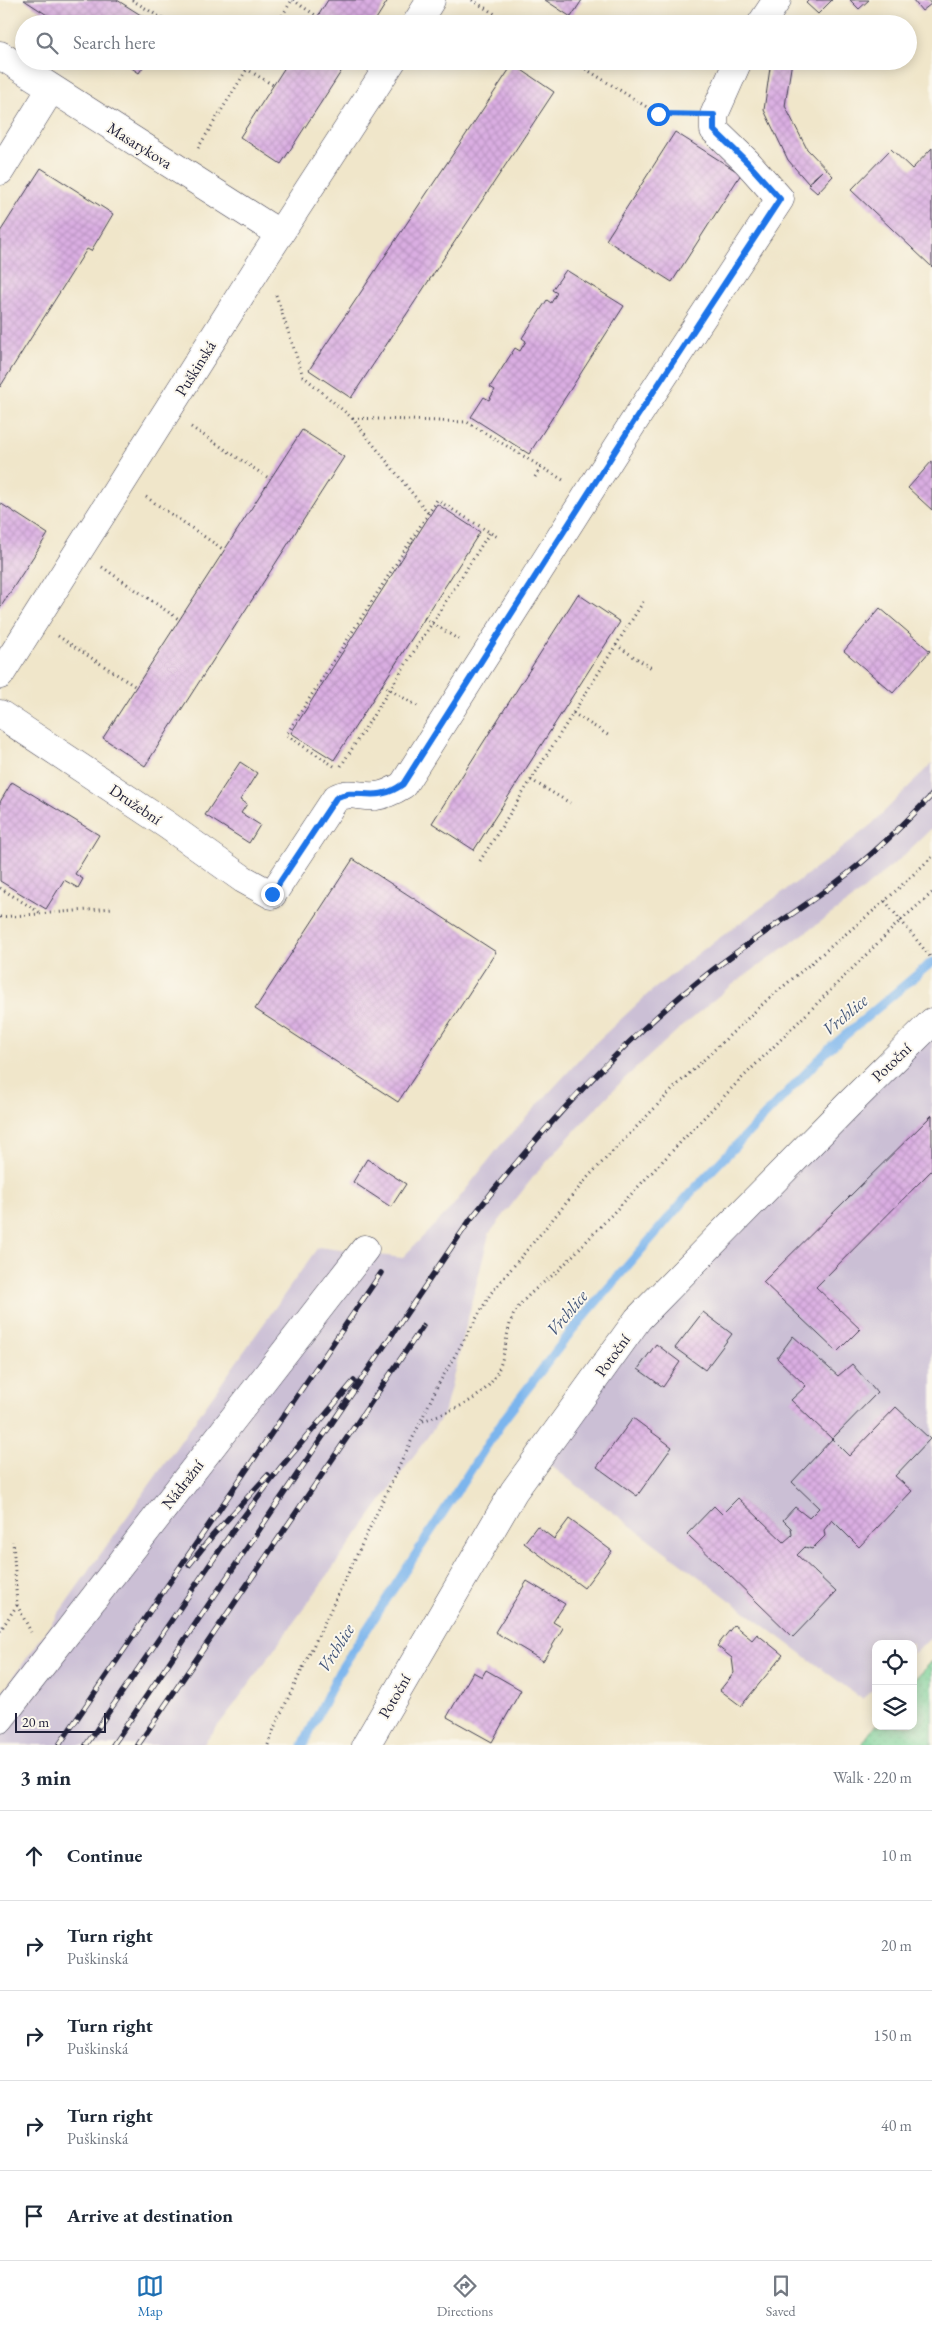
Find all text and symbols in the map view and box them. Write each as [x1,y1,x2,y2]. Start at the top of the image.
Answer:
search box [15,15,917,70]
icon: search [33,29,61,57]
text: Search here [73,30,155,55]
route start [647,103,670,126]
street label: Masarykova [103,117,177,174]
street label: Puškinská [170,336,221,400]
street label: Družební [106,779,166,830]
route end [261,883,284,906]
water label: Vrchlice [817,988,873,1040]
street label: Potoční [867,1038,916,1086]
water label: Vrchlice [541,1284,593,1340]
street label: Potoční [590,1330,635,1381]
street label: Nádražní [157,1455,208,1513]
water label: Vrchlice [312,1618,360,1676]
map controls [872,1640,917,1730]
button: locate [872,1640,917,1685]
street label: Potoční [373,1670,415,1722]
button: layers [872,1685,917,1730]
scale bar [15,1710,106,1733]
text: 20 m [22,1713,49,1731]
text: 3 min [20,1764,71,1791]
text: Walk · 220 m [833,1767,912,1788]
icon: ahead [20,1842,48,1870]
text: Continue [67,1843,142,1868]
text: 10 m [881,1845,912,1866]
text: Turn right [67,1923,153,1948]
icon: right [20,1932,48,1960]
text: 20 m [881,1935,912,1956]
text: Puškinská [67,1948,128,1969]
text: Turn right [67,2013,153,2038]
icon: right [20,2022,48,2050]
text: 150 m [873,2025,912,2046]
text: Puškinská [67,2038,128,2059]
text: Turn right [67,2103,153,2128]
icon: right [20,2112,48,2140]
text: 40 m [881,2115,912,2136]
text: Puškinská [67,2128,128,2149]
icon: arrive [20,2202,48,2230]
text: Arrive at destination [67,2203,233,2228]
tab: Map [136,2272,164,2320]
tab: Directions [437,2272,493,2320]
tab: Saved [766,2272,796,2320]

